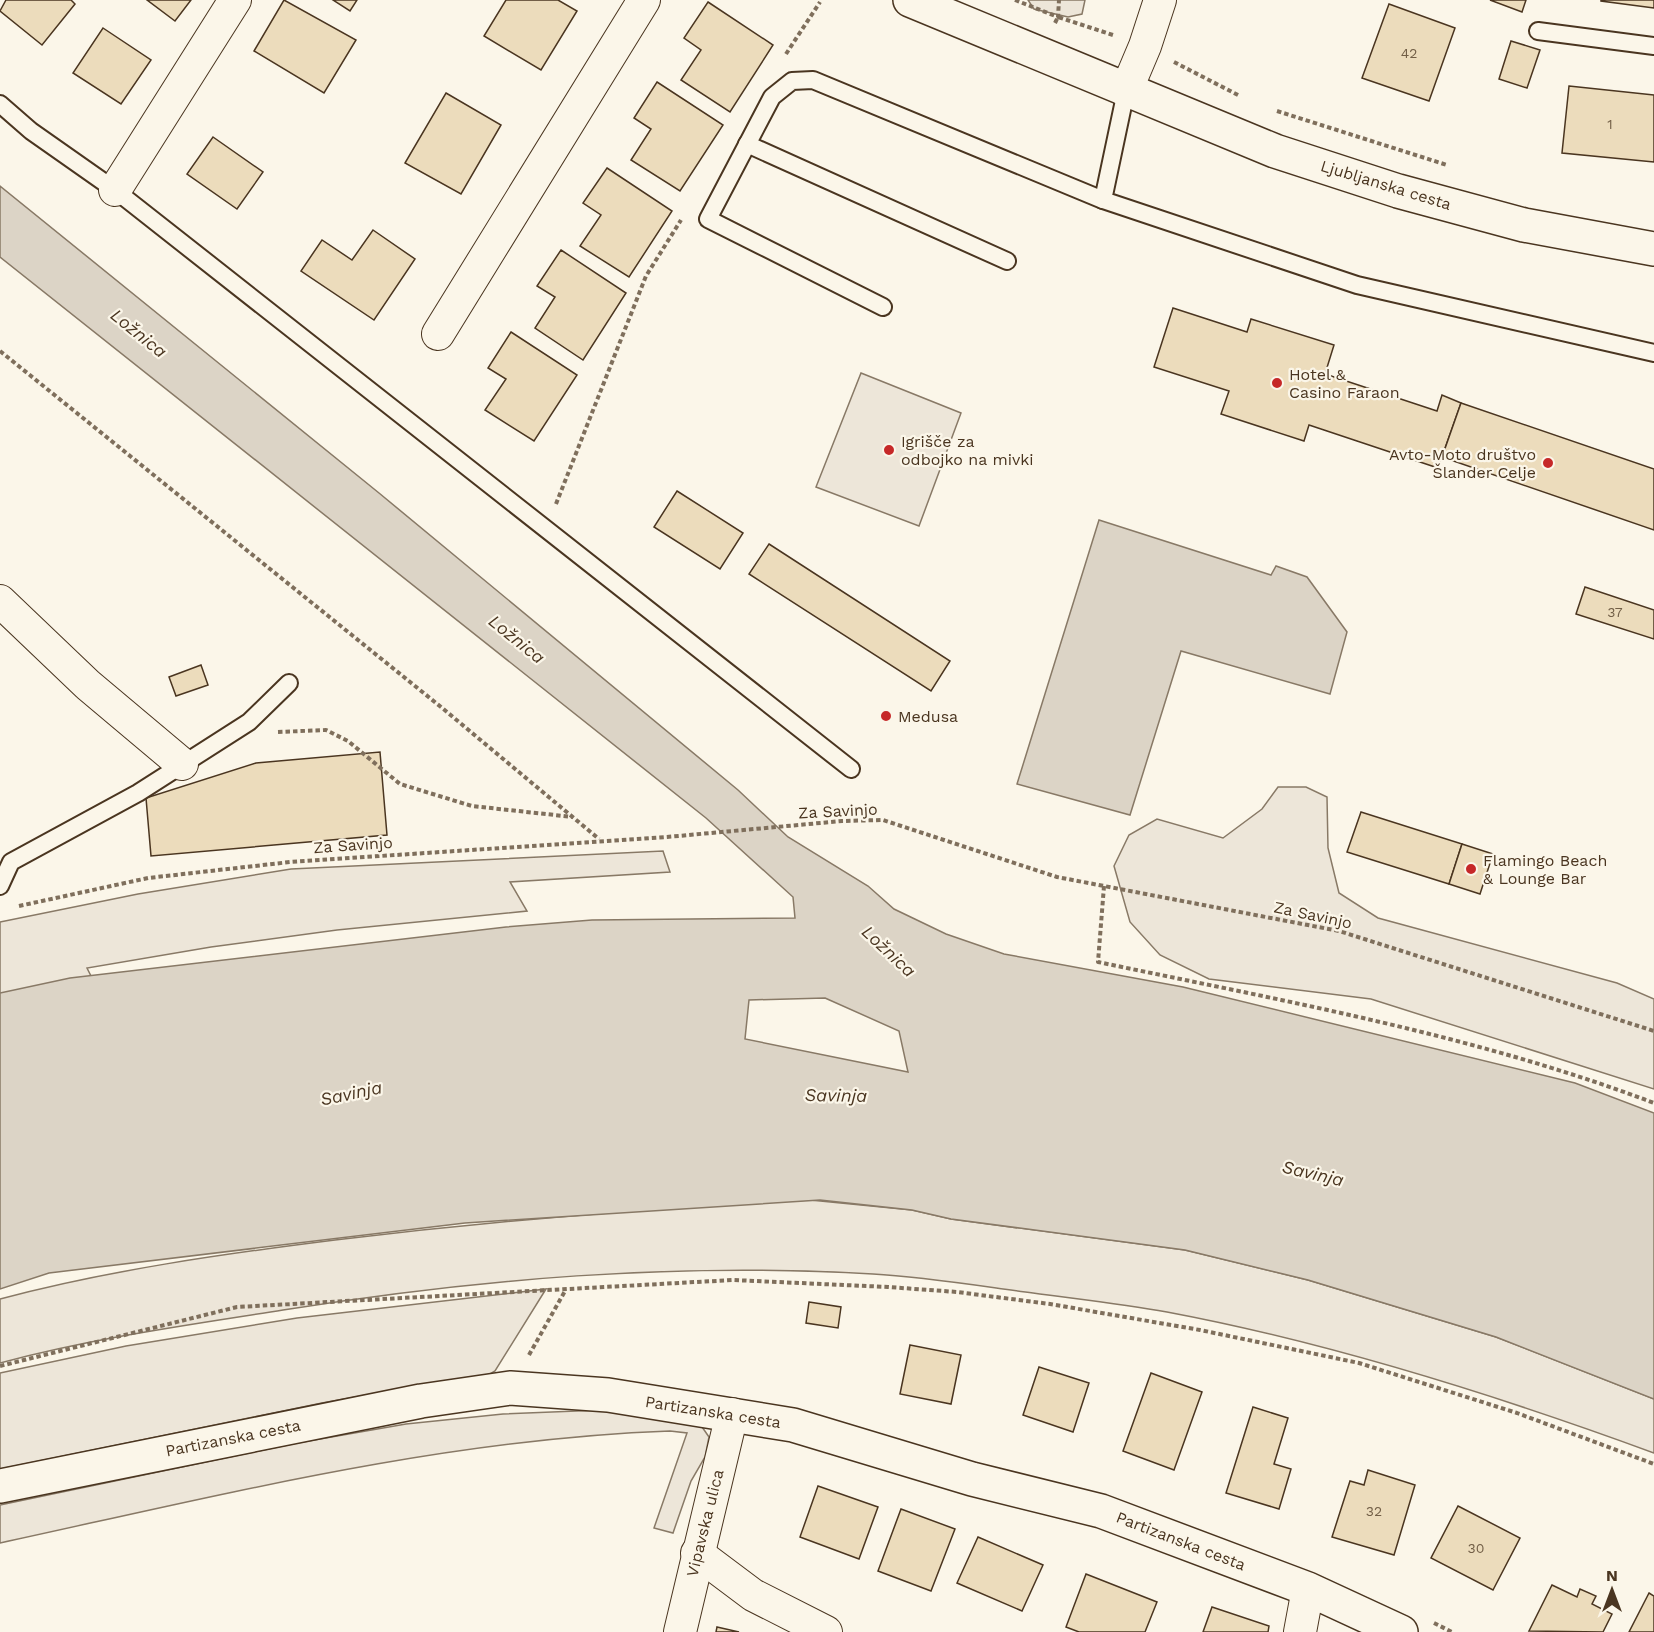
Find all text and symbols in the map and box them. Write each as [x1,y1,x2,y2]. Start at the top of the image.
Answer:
house number: 42 [1401,45,1417,61]
house number: 1 [1607,116,1613,132]
street label: Ljubljanska cesta [1318,156,1454,214]
water label: Ložnica [107,304,171,362]
place label: Hotel & Casino Faraon [1289,365,1400,402]
marker: Hotel & Casino Faraon [1270,376,1284,390]
place label: Igrišče za odbojko na mivki [901,432,1034,469]
marker: Igrišče za odbojko na mivki [882,443,896,457]
place label: Avto-Moto društvo Šlander Celje [1389,445,1536,482]
marker: Avto-Moto društvo Šlander Celje [1541,456,1555,470]
house number: 37 [1607,604,1623,620]
water label: Ložnica [485,610,549,668]
place label: Medusa [898,707,958,726]
marker: Medusa [879,709,893,723]
street label: Za Savinjo [798,799,878,823]
street label: Za Savinjo [313,833,393,857]
place label: Flamingo Beach & Lounge Bar [1483,851,1607,888]
marker: Flamingo Beach & Lounge Bar [1464,862,1478,876]
street label: Za Savinjo [1272,897,1354,933]
water label: Ložnica [858,921,920,981]
water label: Savinja [318,1076,384,1110]
water label: Savinja [805,1084,867,1106]
water label: Savinja [1280,1156,1346,1190]
street label: Partizanska cesta [644,1392,782,1432]
street label: Partizanska cesta [164,1416,302,1460]
street label: Vipavska ulica [682,1467,728,1579]
house number: 32 [1366,1503,1382,1519]
street label: Partizanska cesta [1114,1508,1248,1574]
house number: 30 [1468,1540,1484,1556]
north arrow [1582,1560,1642,1620]
text: N [1606,1566,1618,1585]

